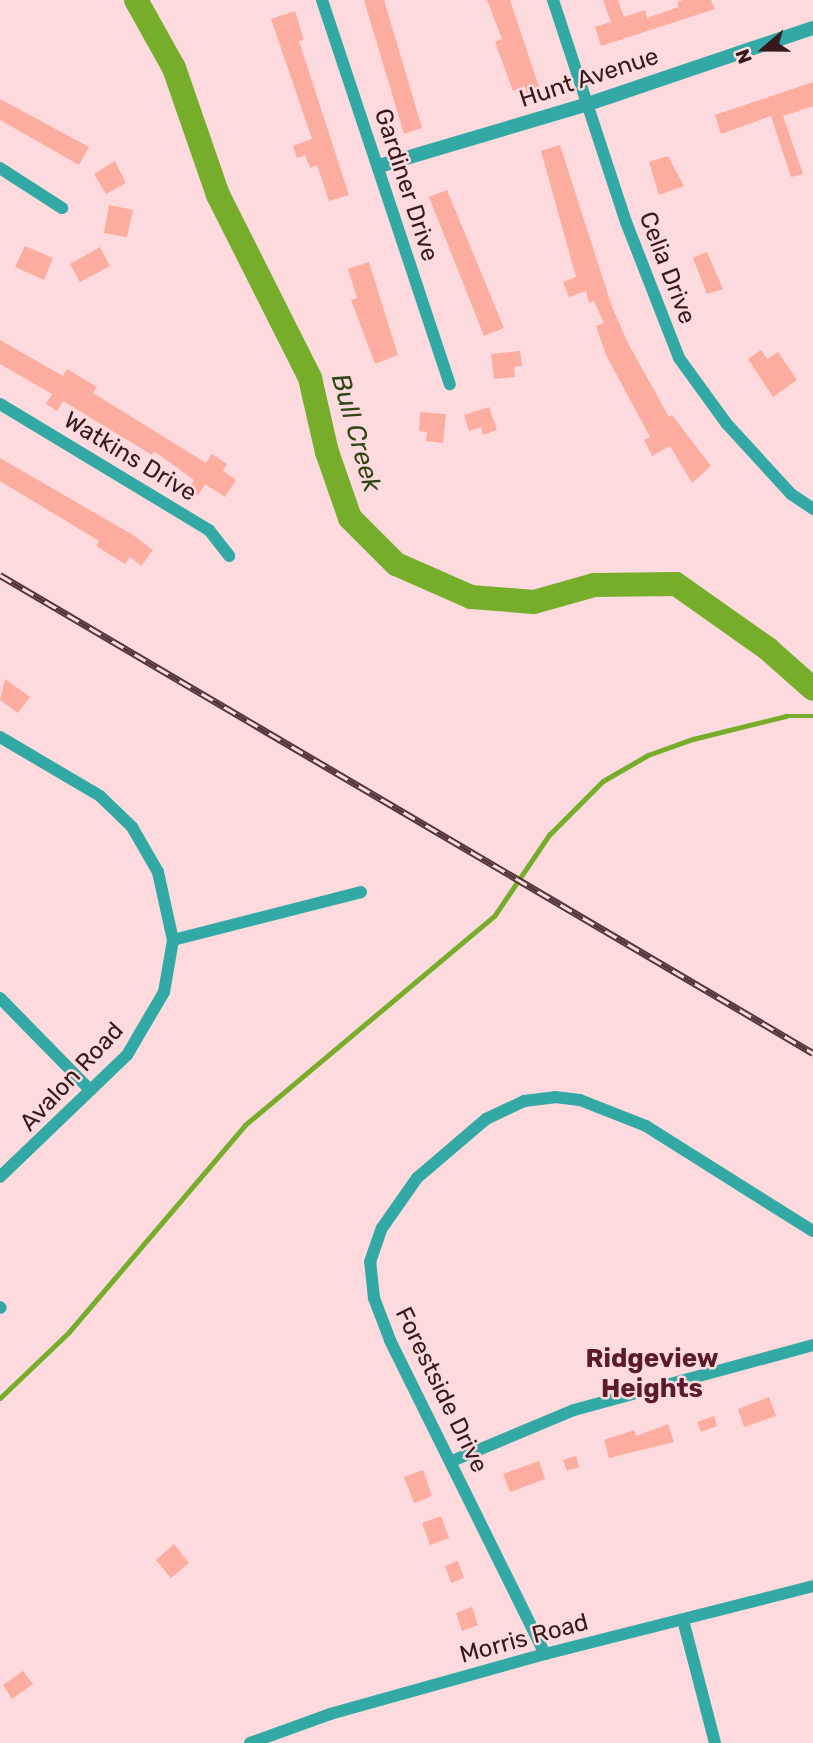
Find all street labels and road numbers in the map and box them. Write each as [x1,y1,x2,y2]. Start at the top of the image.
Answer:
street label: Hunt Avenue [515,42,663,114]
street label: Gardiner Drive [368,105,444,265]
street label: Celia Drive [632,208,702,328]
street label: Watkins Drive [58,406,202,508]
street label: Avalon Road [14,1017,130,1137]
street label: Forestside Drive [388,1302,494,1478]
street label: Morris Road [457,1608,591,1670]

